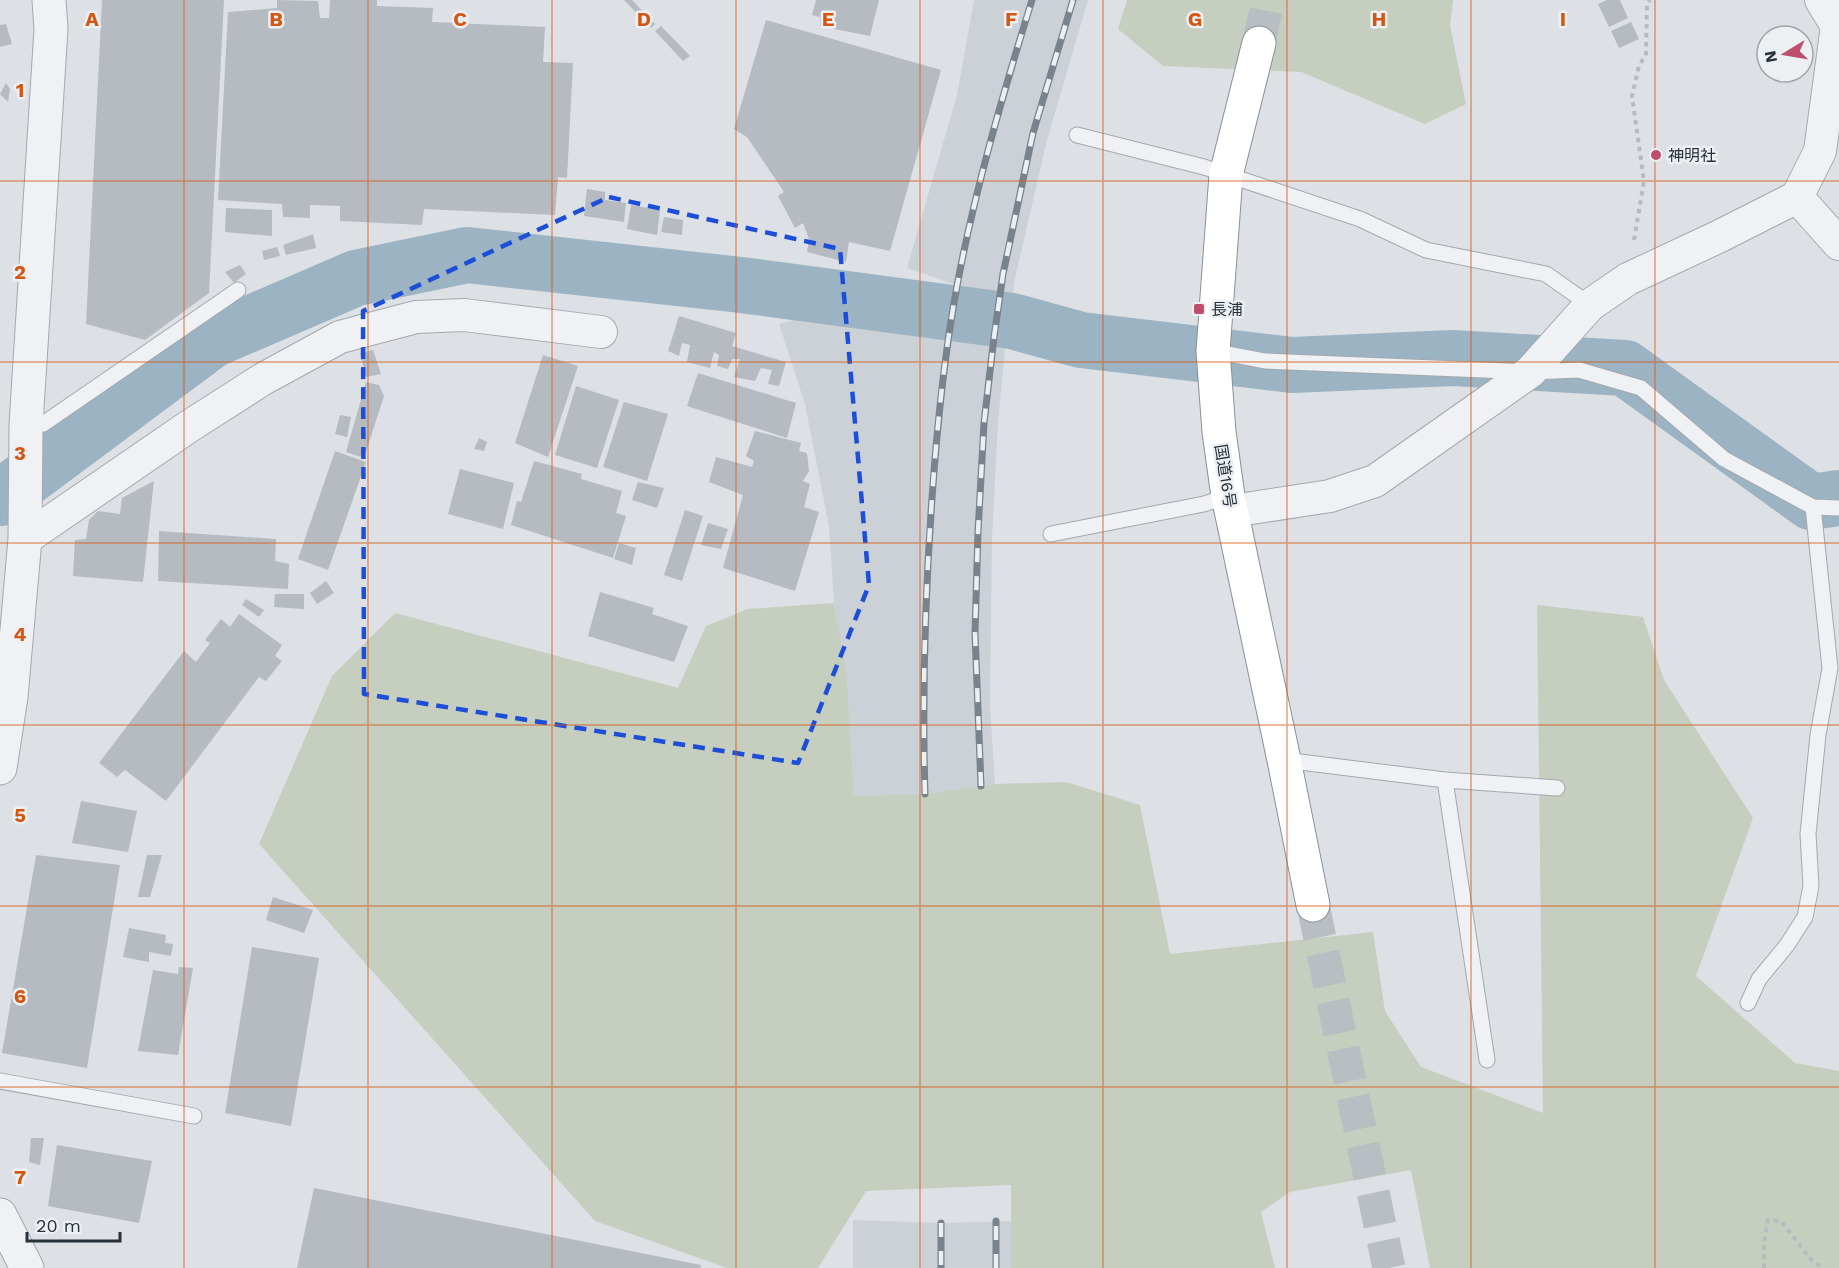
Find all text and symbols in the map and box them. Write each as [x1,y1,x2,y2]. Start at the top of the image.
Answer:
text: A [85,7,99,31]
text: B [269,7,283,31]
text: C [453,7,467,31]
text: D [637,7,651,31]
text: E [822,7,834,31]
text: F [1005,7,1017,31]
text: G [1188,7,1202,31]
text: H [1372,7,1386,31]
text: I [1560,7,1566,31]
north arrow [1755,24,1815,84]
text: N [1760,49,1781,64]
text: 1 [16,78,24,102]
place label: 神明社 [1668,146,1716,165]
marker: 神明社 [1649,148,1663,162]
text: 2 [14,260,26,284]
place label: 長浦 [1211,300,1243,319]
marker: 長浦 [1192,302,1206,316]
text: 3 [14,441,26,465]
street label: 国道16号 [1211,443,1240,509]
text: 4 [14,622,27,646]
text: 5 [14,803,26,827]
text: 6 [14,984,26,1008]
text: 7 [14,1165,26,1189]
scale bar [27,1205,120,1243]
text: 20 m [36,1215,81,1236]

